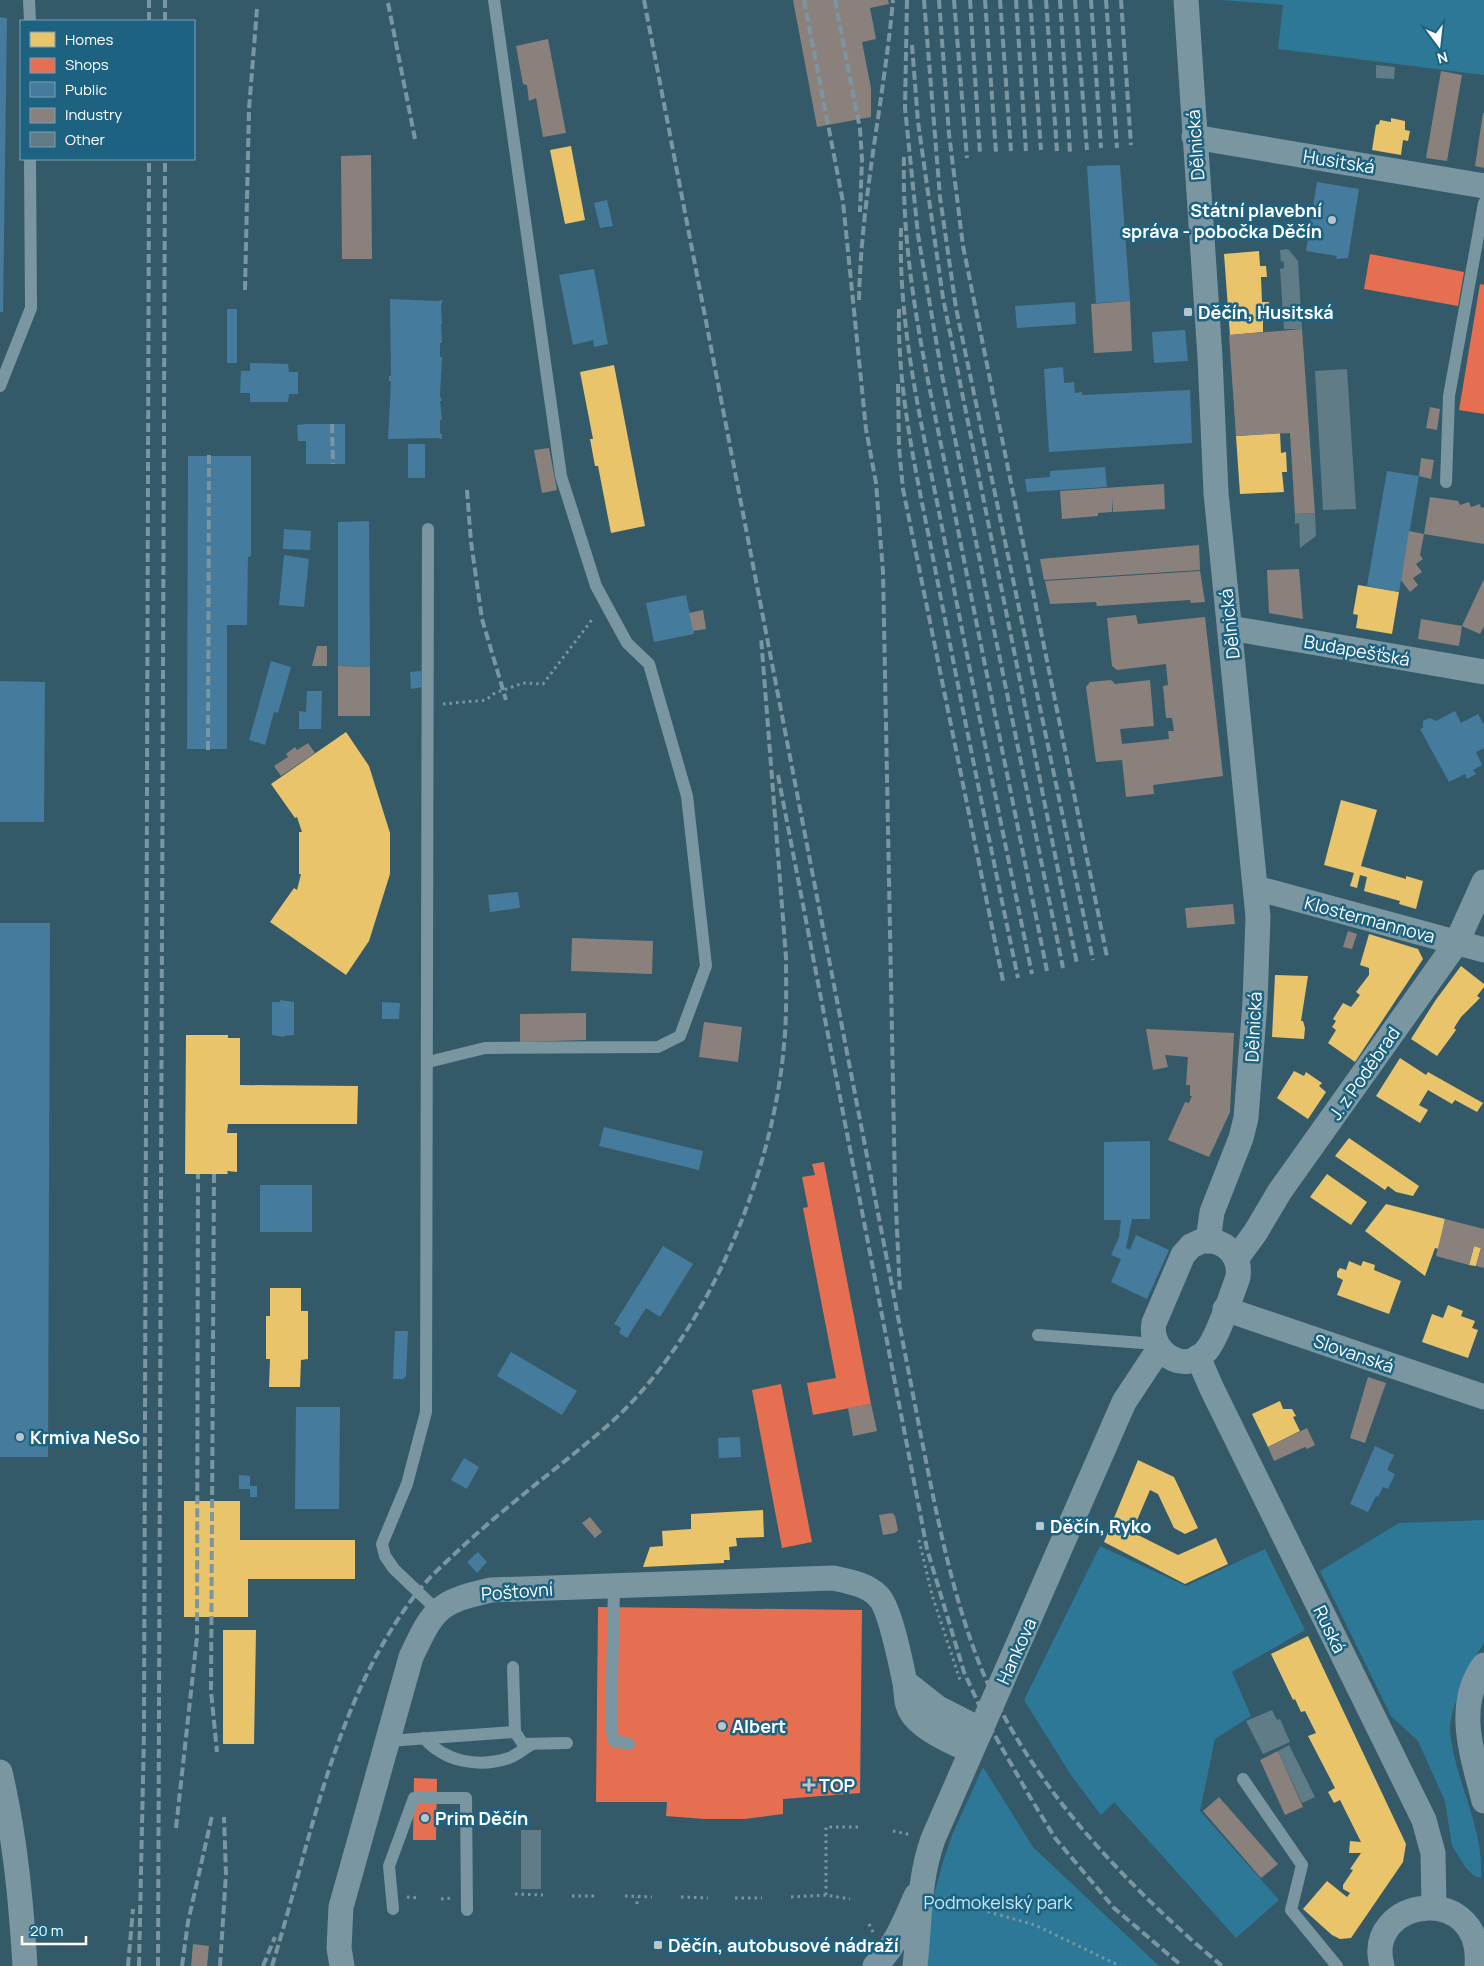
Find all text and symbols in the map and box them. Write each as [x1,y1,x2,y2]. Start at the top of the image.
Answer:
legend [20,20,195,160]
north arrow [1414,20,1464,70]
text: Homes [65,29,114,50]
text: N [1435,48,1450,69]
text: Shops [65,54,109,75]
text: Public [65,79,107,100]
text: Industry [65,104,122,125]
street label: Dělnická [1181,109,1209,181]
text: Other [65,129,106,150]
street label: Husitská [1301,143,1377,179]
place label: Státní plavební správa - pobočka Děčín [1121,198,1322,243]
marker: Státní plavební správa - pobočka Děčín [1326,214,1338,226]
place label: Děčín, Husitská [1198,300,1334,324]
marker: Děčín, Husitská [1182,306,1194,318]
street label: Dělnická [1213,588,1245,660]
street label: Budapešťská [1302,629,1412,671]
street label: Klostermannova [1302,890,1438,948]
street label: Dělnická [1239,991,1267,1063]
street label: J. z Poděbrad [1323,1022,1405,1124]
street label: Slovanská [1311,1328,1397,1378]
place label: Krmiva NeSo [30,1425,140,1449]
marker: Krmiva NeSo [14,1431,26,1443]
place label: Děčín, Ryko [1050,1514,1152,1538]
marker: Děčín, Ryko [1034,1520,1046,1532]
street label: Poštovní [480,1577,554,1605]
street label: Ruská [1308,1601,1352,1657]
street label: Hankova [991,1614,1041,1688]
place label: Albert [732,1714,786,1738]
marker: Albert [716,1720,728,1732]
place label: TOP [819,1773,855,1797]
marker: TOP [803,1779,815,1791]
place label: Prim Děčín [435,1806,528,1830]
marker: Prim Děčín [419,1812,431,1824]
park label: Podmokelský park [924,1890,1074,1914]
scale bar [22,1914,86,1946]
text: 20 m [30,1920,63,1941]
place label: Děčín, autobusové nádraží [668,1933,899,1957]
marker: Děčín, autobusové nádraží [652,1939,664,1951]

